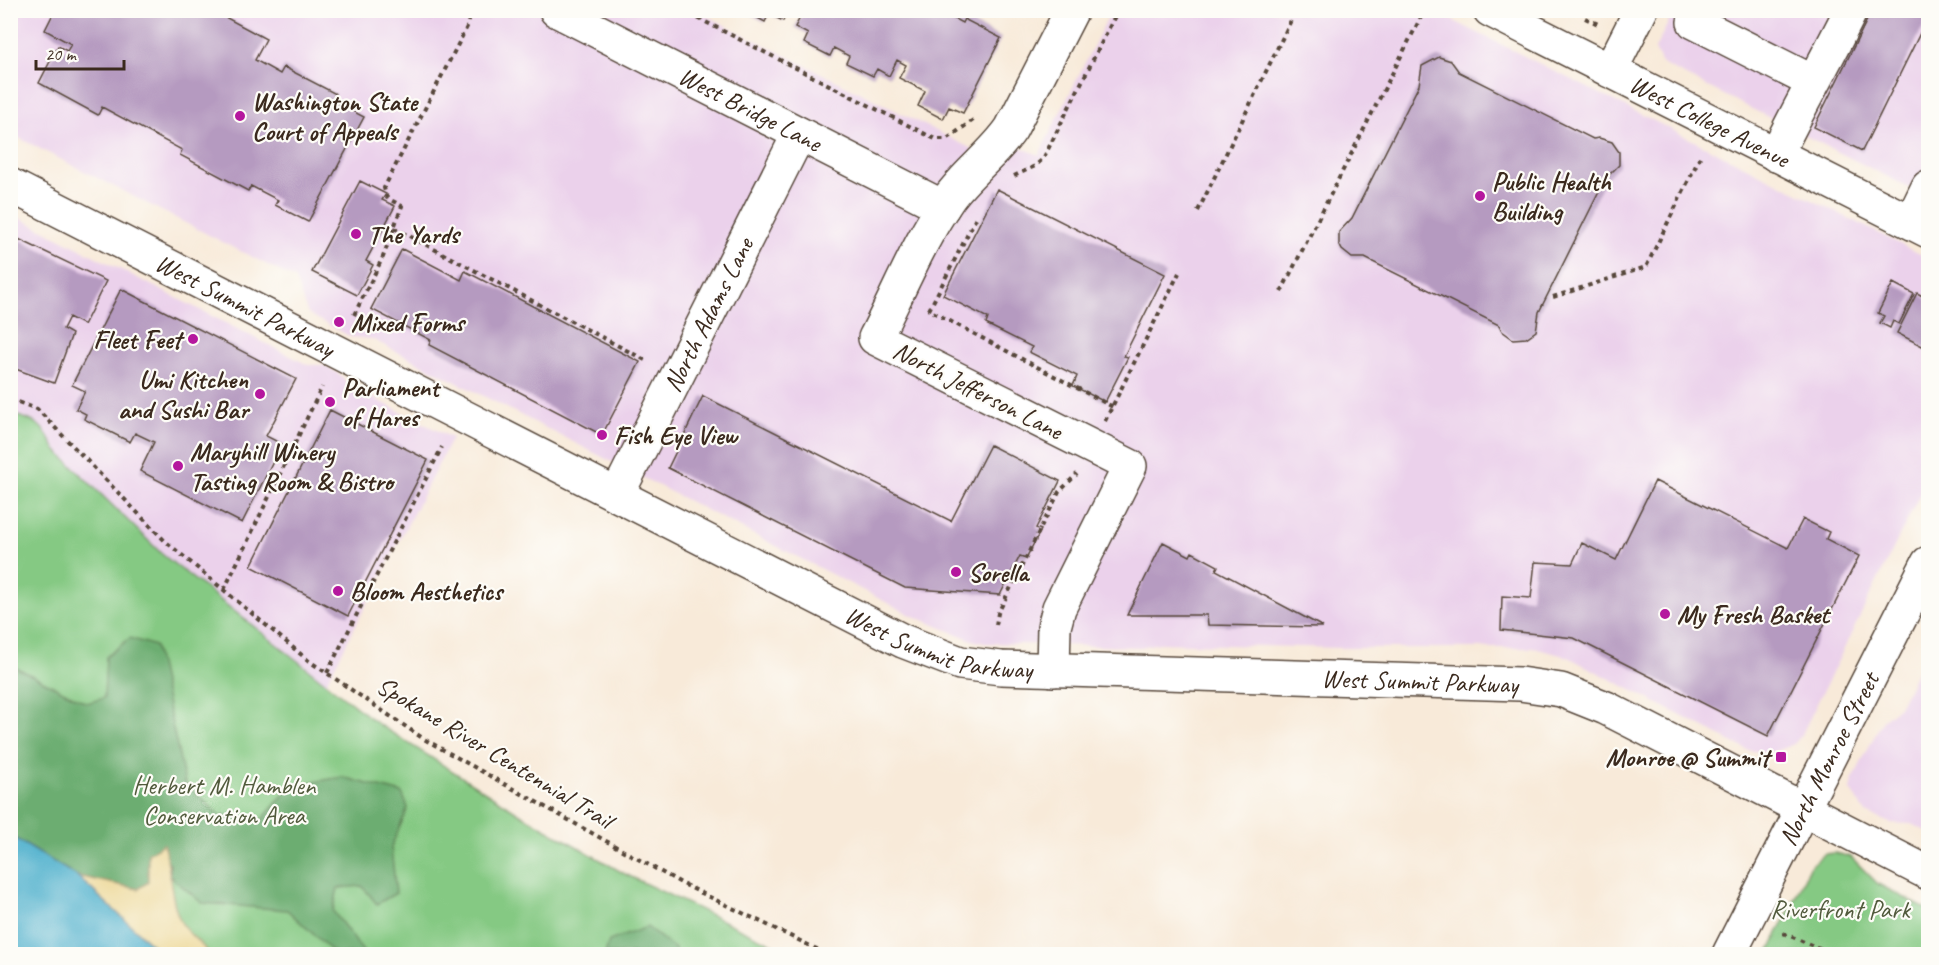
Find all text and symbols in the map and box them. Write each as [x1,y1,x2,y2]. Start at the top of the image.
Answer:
scale bar [36,33,124,71]
text: 20 m [45,43,78,65]
street label: West Bridge Lane [673,59,828,160]
street label: West College Avenue [1624,67,1797,176]
place label: Washington State Court of Appeals [252,85,419,148]
marker: Washington State Court of Appeals [233,109,247,123]
place label: Public Health Building [1492,165,1612,228]
marker: Public Health Building [1473,189,1487,203]
place label: The Yards [368,218,462,251]
marker: The Yards [349,227,363,241]
street label: North Adams Lane [656,231,762,397]
street label: West Summit Parkway [150,246,342,366]
place label: Mixed Forms [351,306,467,339]
marker: Mixed Forms [332,315,346,329]
place label: Fleet Feet [93,323,185,356]
marker: Fleet Feet [186,332,200,346]
street label: North Jefferson Lane [888,334,1069,448]
place label: Umi Kitchen and Sushi Bar [118,363,251,426]
place label: Parliament of Hares [342,371,442,434]
marker: Umi Kitchen and Sushi Bar [253,387,267,401]
marker: Parliament of Hares [323,395,337,409]
place label: Fish Eye View [614,419,739,452]
marker: Fish Eye View [595,428,609,442]
place label: Maryhill Winery Tasting Room & Bistro [190,435,396,498]
marker: Maryhill Winery Tasting Room & Bistro [171,459,185,473]
place label: Sorella [968,556,1030,589]
marker: Sorella [949,565,963,579]
place label: Bloom Aesthetics [350,575,505,608]
marker: Bloom Aesthetics [331,584,345,598]
street label: West Summit Parkway [839,598,1035,686]
place label: My Fresh Basket [1677,598,1831,631]
marker: My Fresh Basket [1658,607,1672,621]
street label: West Summit Parkway [1321,662,1520,701]
street label: North Monroe Street [1771,665,1888,851]
street label: Spokane River Centennial Trail [371,669,623,838]
place label: Monroe @ Summit [1606,741,1773,774]
marker: Monroe @ Summit [1774,750,1788,764]
park label: Herbert M. Hamblen Conservation Area [132,769,317,832]
park label: Riverfront Park [1770,893,1911,926]

